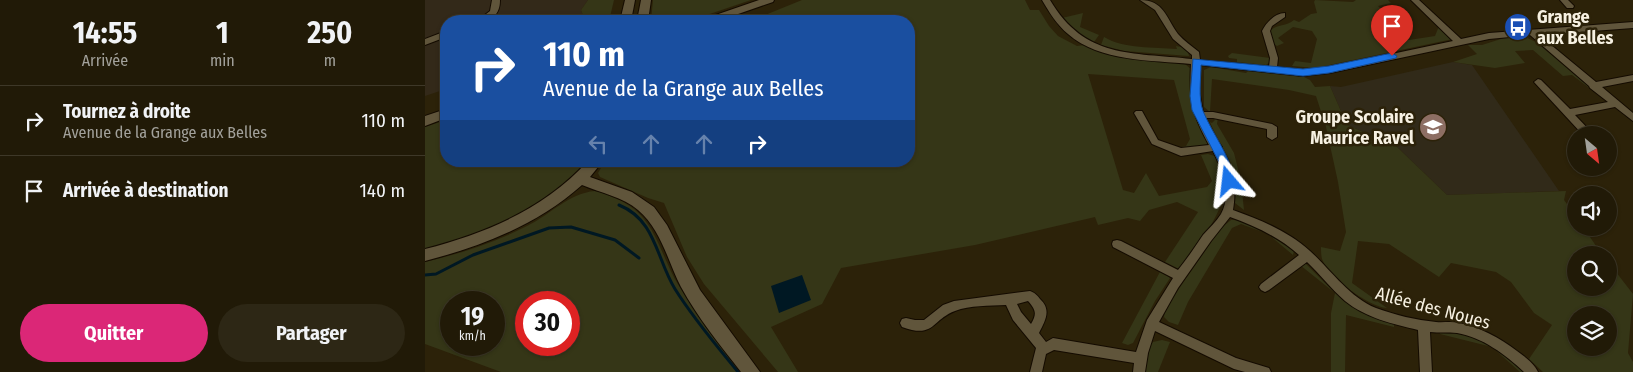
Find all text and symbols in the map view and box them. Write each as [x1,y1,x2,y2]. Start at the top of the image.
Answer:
pin [1371,5,1413,56]
place label: Grange aux Belles [1537,6,1614,49]
icon: arrive [1378,12,1406,40]
bus stop icon: Grange aux Belles [1503,12,1533,42]
text: 14:55 [73,15,137,51]
text: 1 [216,15,229,51]
text: 250 [307,15,352,51]
text: 110 m [543,33,625,75]
icon: right [460,35,525,100]
text: Arrivée [82,51,128,70]
text: min [210,51,235,70]
text: m [324,51,336,70]
text: Avenue de la Grange aux Belles [543,75,824,102]
text: Tournez à droite [63,100,191,123]
place label: Groupe Scolaire Maurice Ravel [1296,106,1414,149]
icon: right [20,107,48,135]
text: 110 m [361,109,405,132]
school or university icon: Groupe Scolaire Maurice Ravel [1418,112,1448,142]
text: Avenue de la Grange aux Belles [63,123,267,142]
north arrow [1567,126,1617,176]
map controls [1567,126,1617,356]
icon: left [584,130,612,158]
icon: ahead [637,130,665,158]
icon: ahead [690,130,718,158]
icon: right [743,130,771,158]
position arrow [1202,154,1254,206]
icon: arrive [20,177,48,205]
text: Arrivée à destination [63,179,229,202]
text: 140 m [359,179,405,202]
button: sound [1567,186,1617,236]
button: search [1567,246,1617,296]
street label: Allée des Noues [1373,282,1493,334]
speed limit sign: 30 [515,291,580,356]
text: 19 [461,302,484,332]
button: Quitter [20,304,208,362]
button: Partager [218,304,405,362]
button: layers [1567,306,1617,356]
text: km/h [459,329,486,343]

